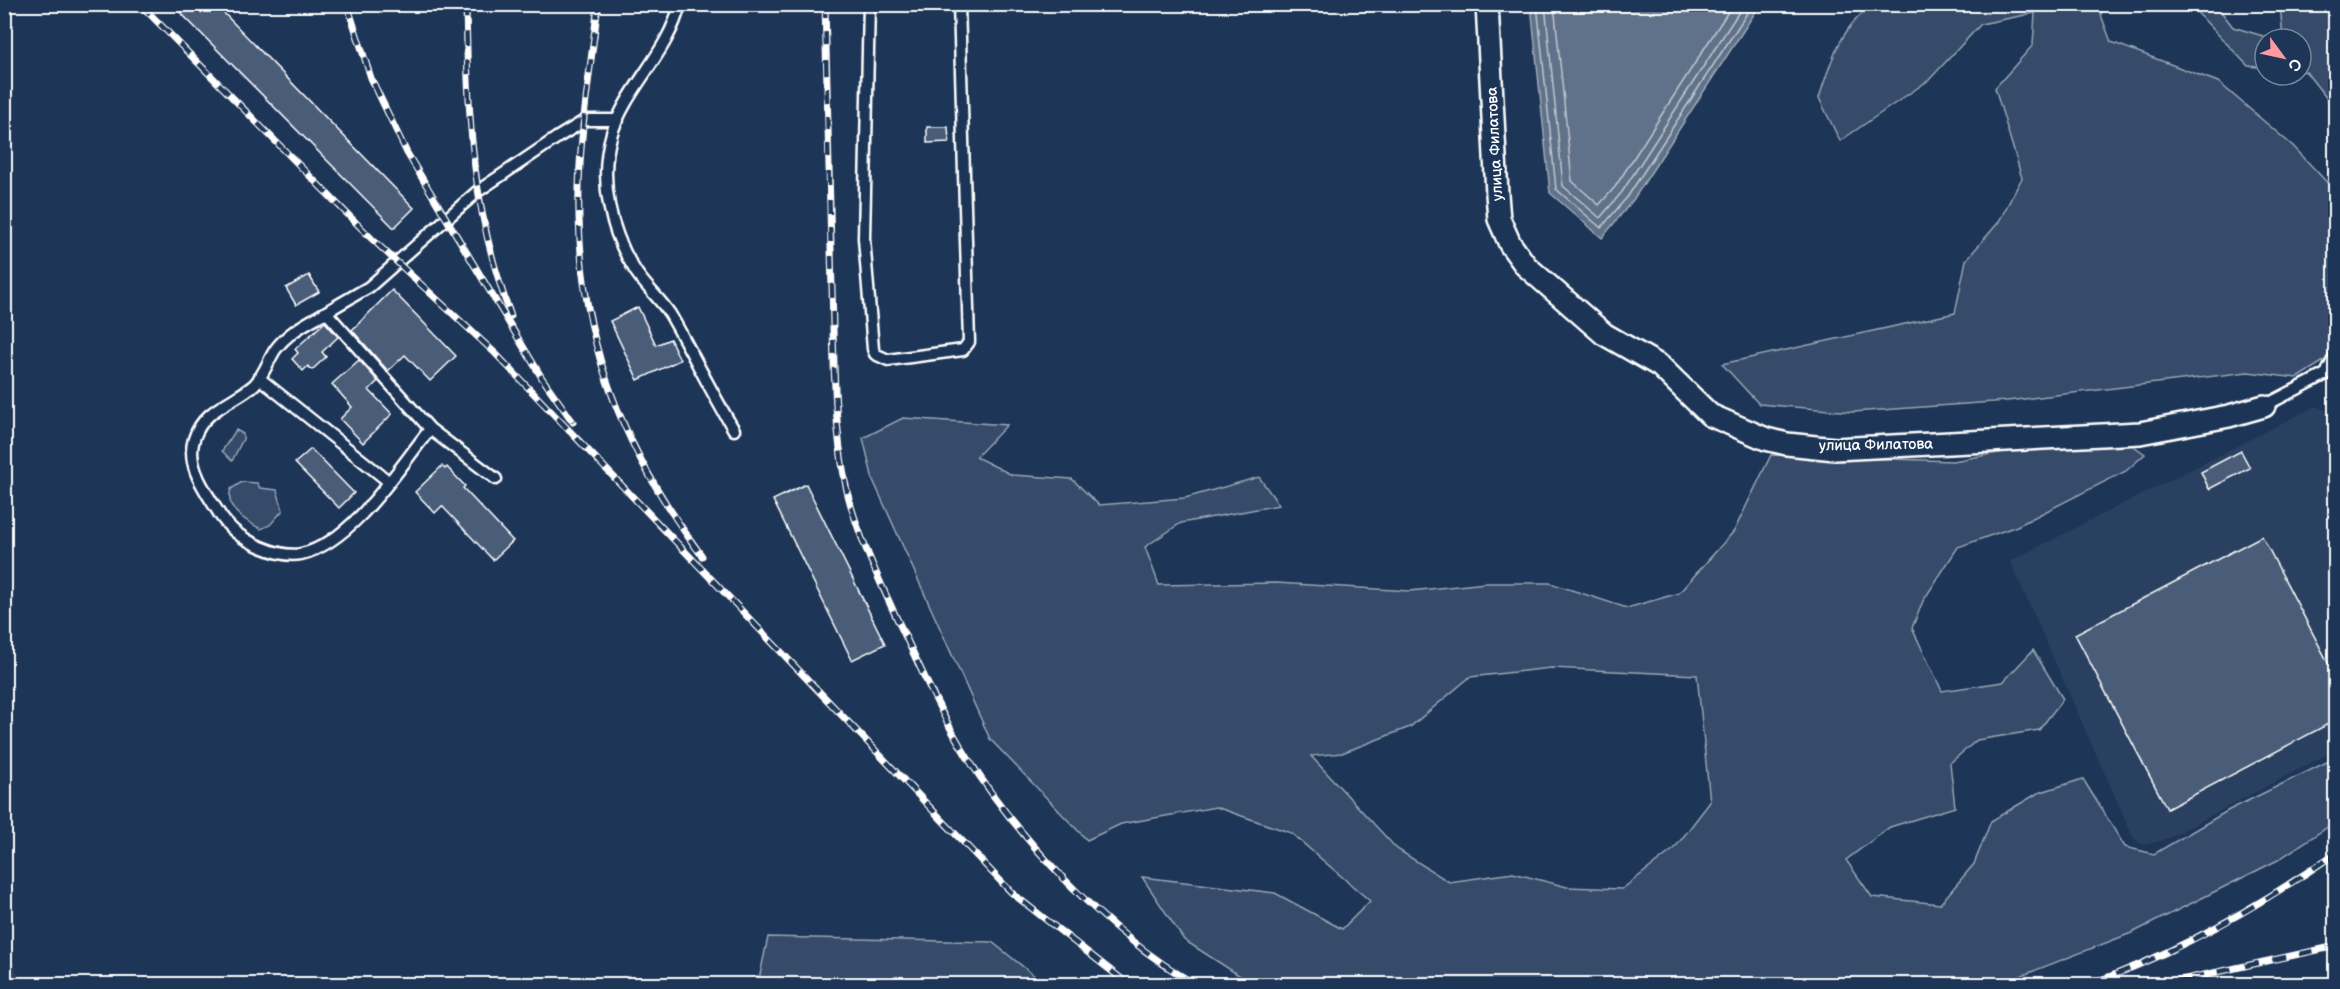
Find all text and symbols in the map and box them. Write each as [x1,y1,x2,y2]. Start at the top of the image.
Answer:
north arrow [2253,27,2313,87]
text: С [2283,55,2305,74]
street label: улица Филатова [1483,86,1507,201]
street label: улица Филатова [1819,435,1933,455]

